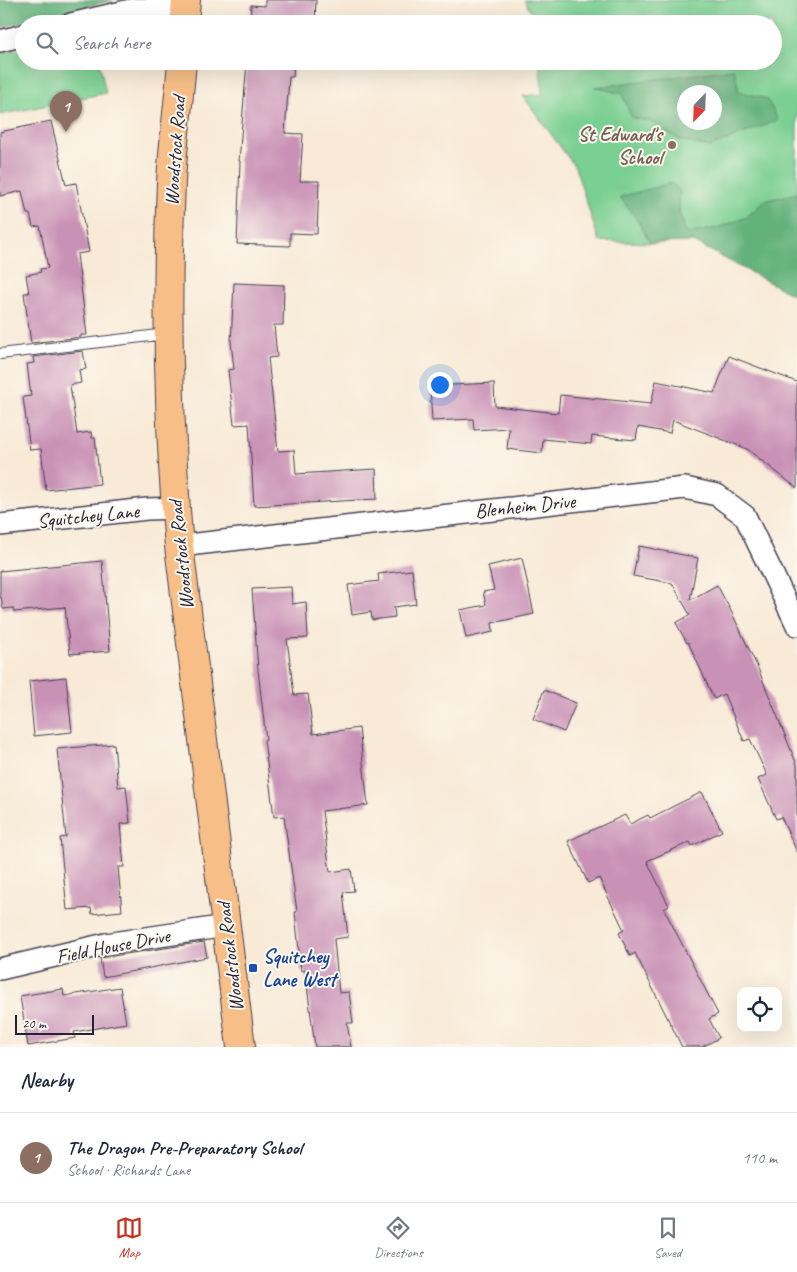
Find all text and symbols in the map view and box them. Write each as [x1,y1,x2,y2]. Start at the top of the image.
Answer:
search box [15,15,782,70]
icon: search [33,29,61,57]
text: Search here [73,31,150,55]
north arrow [677,85,722,130]
pin: 1 [50,91,82,132]
street label: Woodstock Road [159,92,192,207]
place label: St Edward's School [578,122,665,170]
marker: St Edward's School [666,139,678,151]
your location [427,372,453,398]
street label: Blenheim Drive [474,488,578,524]
street label: Woodstock Road [163,496,199,611]
street label: Squitchey Lane [36,498,142,534]
street label: Woodstock Road [211,898,249,1013]
street label: Field House Drive [54,922,173,969]
place label: Squitchey Lane West [263,944,339,992]
marker: Squitchey Lane West [247,962,259,974]
map controls [737,987,782,1032]
button: locate [737,987,782,1032]
scale bar [15,1012,94,1035]
text: 20 m [22,1015,46,1032]
text: Nearby [20,1067,73,1093]
text: The Dragon Pre-Preparatory School [67,1136,302,1160]
text: 1 [32,1148,40,1168]
text: 110 m [743,1148,777,1168]
text: School · Richards Lane [67,1160,190,1180]
tab: Map [115,1214,143,1261]
tab: Directions [374,1214,423,1261]
tab: Saved [654,1214,682,1261]

